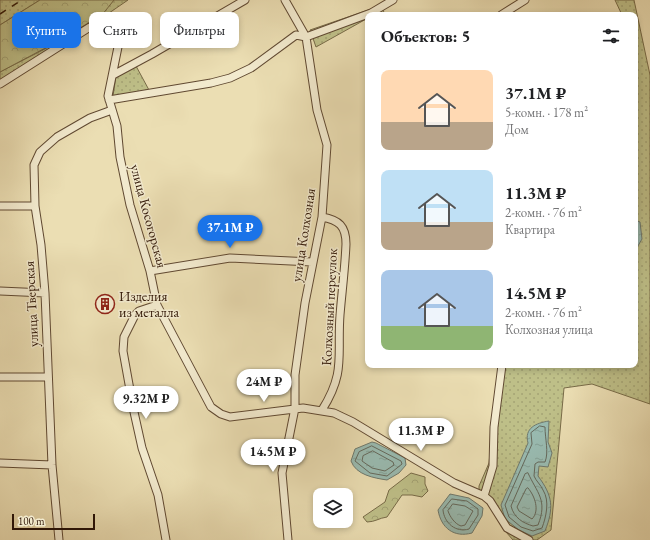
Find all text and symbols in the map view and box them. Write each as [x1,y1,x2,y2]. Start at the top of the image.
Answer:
chip: Купить [12,12,81,48]
chip: Снять [89,12,152,48]
chip: Фильтры [160,12,239,48]
text: Объектов: 5 [381,25,471,47]
icon: filters [600,25,622,47]
text: 37.1M ₽ [505,82,566,104]
icon: home [413,86,461,134]
text: 5-комн. · 178 m² [505,104,588,121]
text: Дом [505,121,529,138]
street label: улица Косогорская [126,162,172,270]
text: 11.3M ₽ [505,182,566,204]
icon: home [413,186,461,234]
street label: улица Колхозная [287,187,319,283]
text: 2-комн. · 76 m² [505,204,582,221]
pin: 37.1M ₽ [193,215,267,249]
text: 37.1M ₽ [207,219,253,236]
text: Квартира [505,221,555,238]
street label: Колхозный переулок [317,248,341,366]
street label: улица Тверская [20,261,42,347]
text: 14.5M ₽ [505,282,566,304]
icon: home [413,286,461,334]
place label: Изделия из металла [119,287,180,321]
building icon: Изделия из металла [94,293,116,315]
text: 2-комн. · 76 m² [505,304,582,321]
text: Колхозная улица [505,321,593,338]
pin: 24M ₽ [236,369,292,403]
text: 24M ₽ [246,373,282,390]
pin: 9.32M ₽ [109,386,183,420]
text: 9.32M ₽ [123,390,169,407]
pin: 11.3M ₽ [384,418,458,452]
text: 11.3M ₽ [398,422,444,439]
pin: 14.5M ₽ [236,439,310,473]
text: 14.5M ₽ [250,443,296,460]
map controls [313,488,353,528]
button: layers [313,488,353,528]
scale bar [12,512,95,531]
text: 100 m [18,514,45,528]

